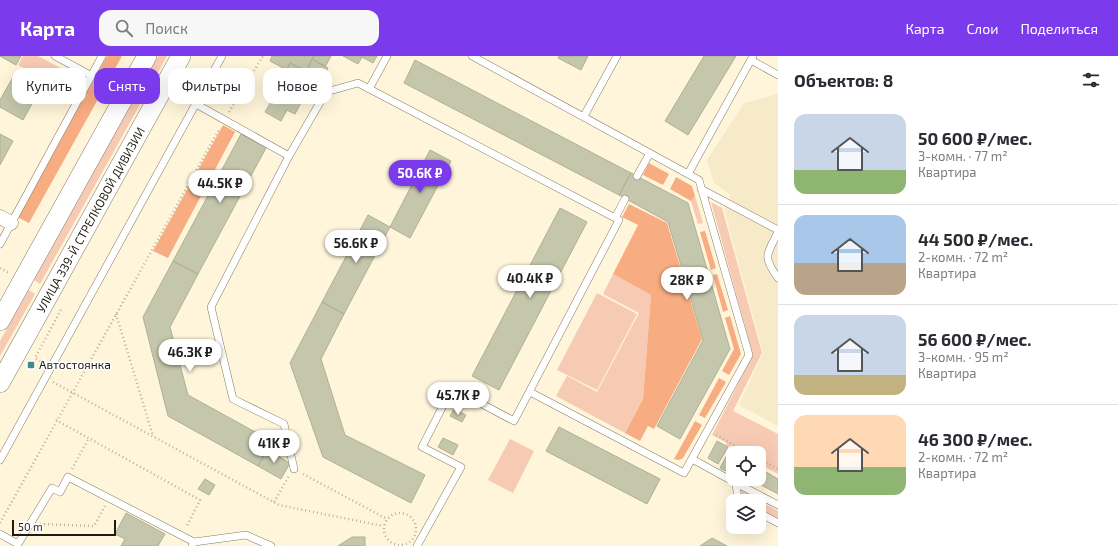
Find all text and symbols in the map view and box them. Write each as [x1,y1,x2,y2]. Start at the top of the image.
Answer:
search box [99,10,379,46]
text: Карта [20,17,75,40]
icon: search [113,17,135,39]
text: Поиск [145,19,188,37]
text: Карта [905,20,944,37]
text: Слои [966,20,998,37]
text: Поделиться [1020,20,1098,37]
chip: Купить [12,68,86,104]
chip: Снять [94,68,160,104]
chip: Фильтры [168,68,255,104]
chip: Новое [263,68,332,104]
icon: filters [1080,69,1102,91]
text: Объектов: 8 [794,70,893,90]
street label: УЛИЦА 339-Й СТРЕЛКОВОЙ ДИВИЗИИ [33,124,147,315]
text: 50 600 ₽/мес. [918,128,1032,148]
icon: home [826,130,874,178]
text: 3-комн. · 77 m² [918,148,1008,164]
pin: 50.6K ₽ [383,160,457,194]
text: Квартира [918,164,977,180]
text: 50.6K ₽ [398,165,442,181]
pin: 44.5K ₽ [183,170,257,204]
text: 44.5K ₽ [197,175,243,191]
text: 44 500 ₽/мес. [918,229,1033,249]
pin: 56.6K ₽ [319,230,393,264]
icon: home [826,231,874,279]
text: 56.6K ₽ [334,235,378,251]
text: 2-комн. · 72 m² [918,249,1008,265]
pin: 40.4K ₽ [493,265,567,299]
text: Квартира [918,265,977,281]
pin: 28K ₽ [659,267,715,301]
text: 40.4K ₽ [507,270,553,286]
text: 28K ₽ [670,272,704,288]
text: 56 600 ₽/мес. [918,329,1031,349]
icon: home [826,331,874,379]
pin: 46.3K ₽ [153,339,227,373]
text: 46.3K ₽ [167,344,213,360]
text: 3-комн. · 95 m² [918,349,1009,365]
place label: Автостоянка [39,357,111,371]
marker: Автостоянка [26,360,36,370]
text: Квартира [918,365,977,381]
pin: 45.7K ₽ [421,382,495,416]
text: 45.7K ₽ [436,387,480,403]
text: 46 300 ₽/мес. [918,429,1033,449]
pin: 41K ₽ [246,430,302,464]
icon: home [826,431,874,479]
text: 41K ₽ [258,435,290,451]
map controls [726,446,766,534]
button: locate [726,446,766,486]
text: 2-комн. · 72 m² [918,449,1008,465]
text: Квартира [918,465,977,481]
button: layers [726,494,766,534]
scale bar [12,518,116,537]
text: 50 m [18,520,43,533]

